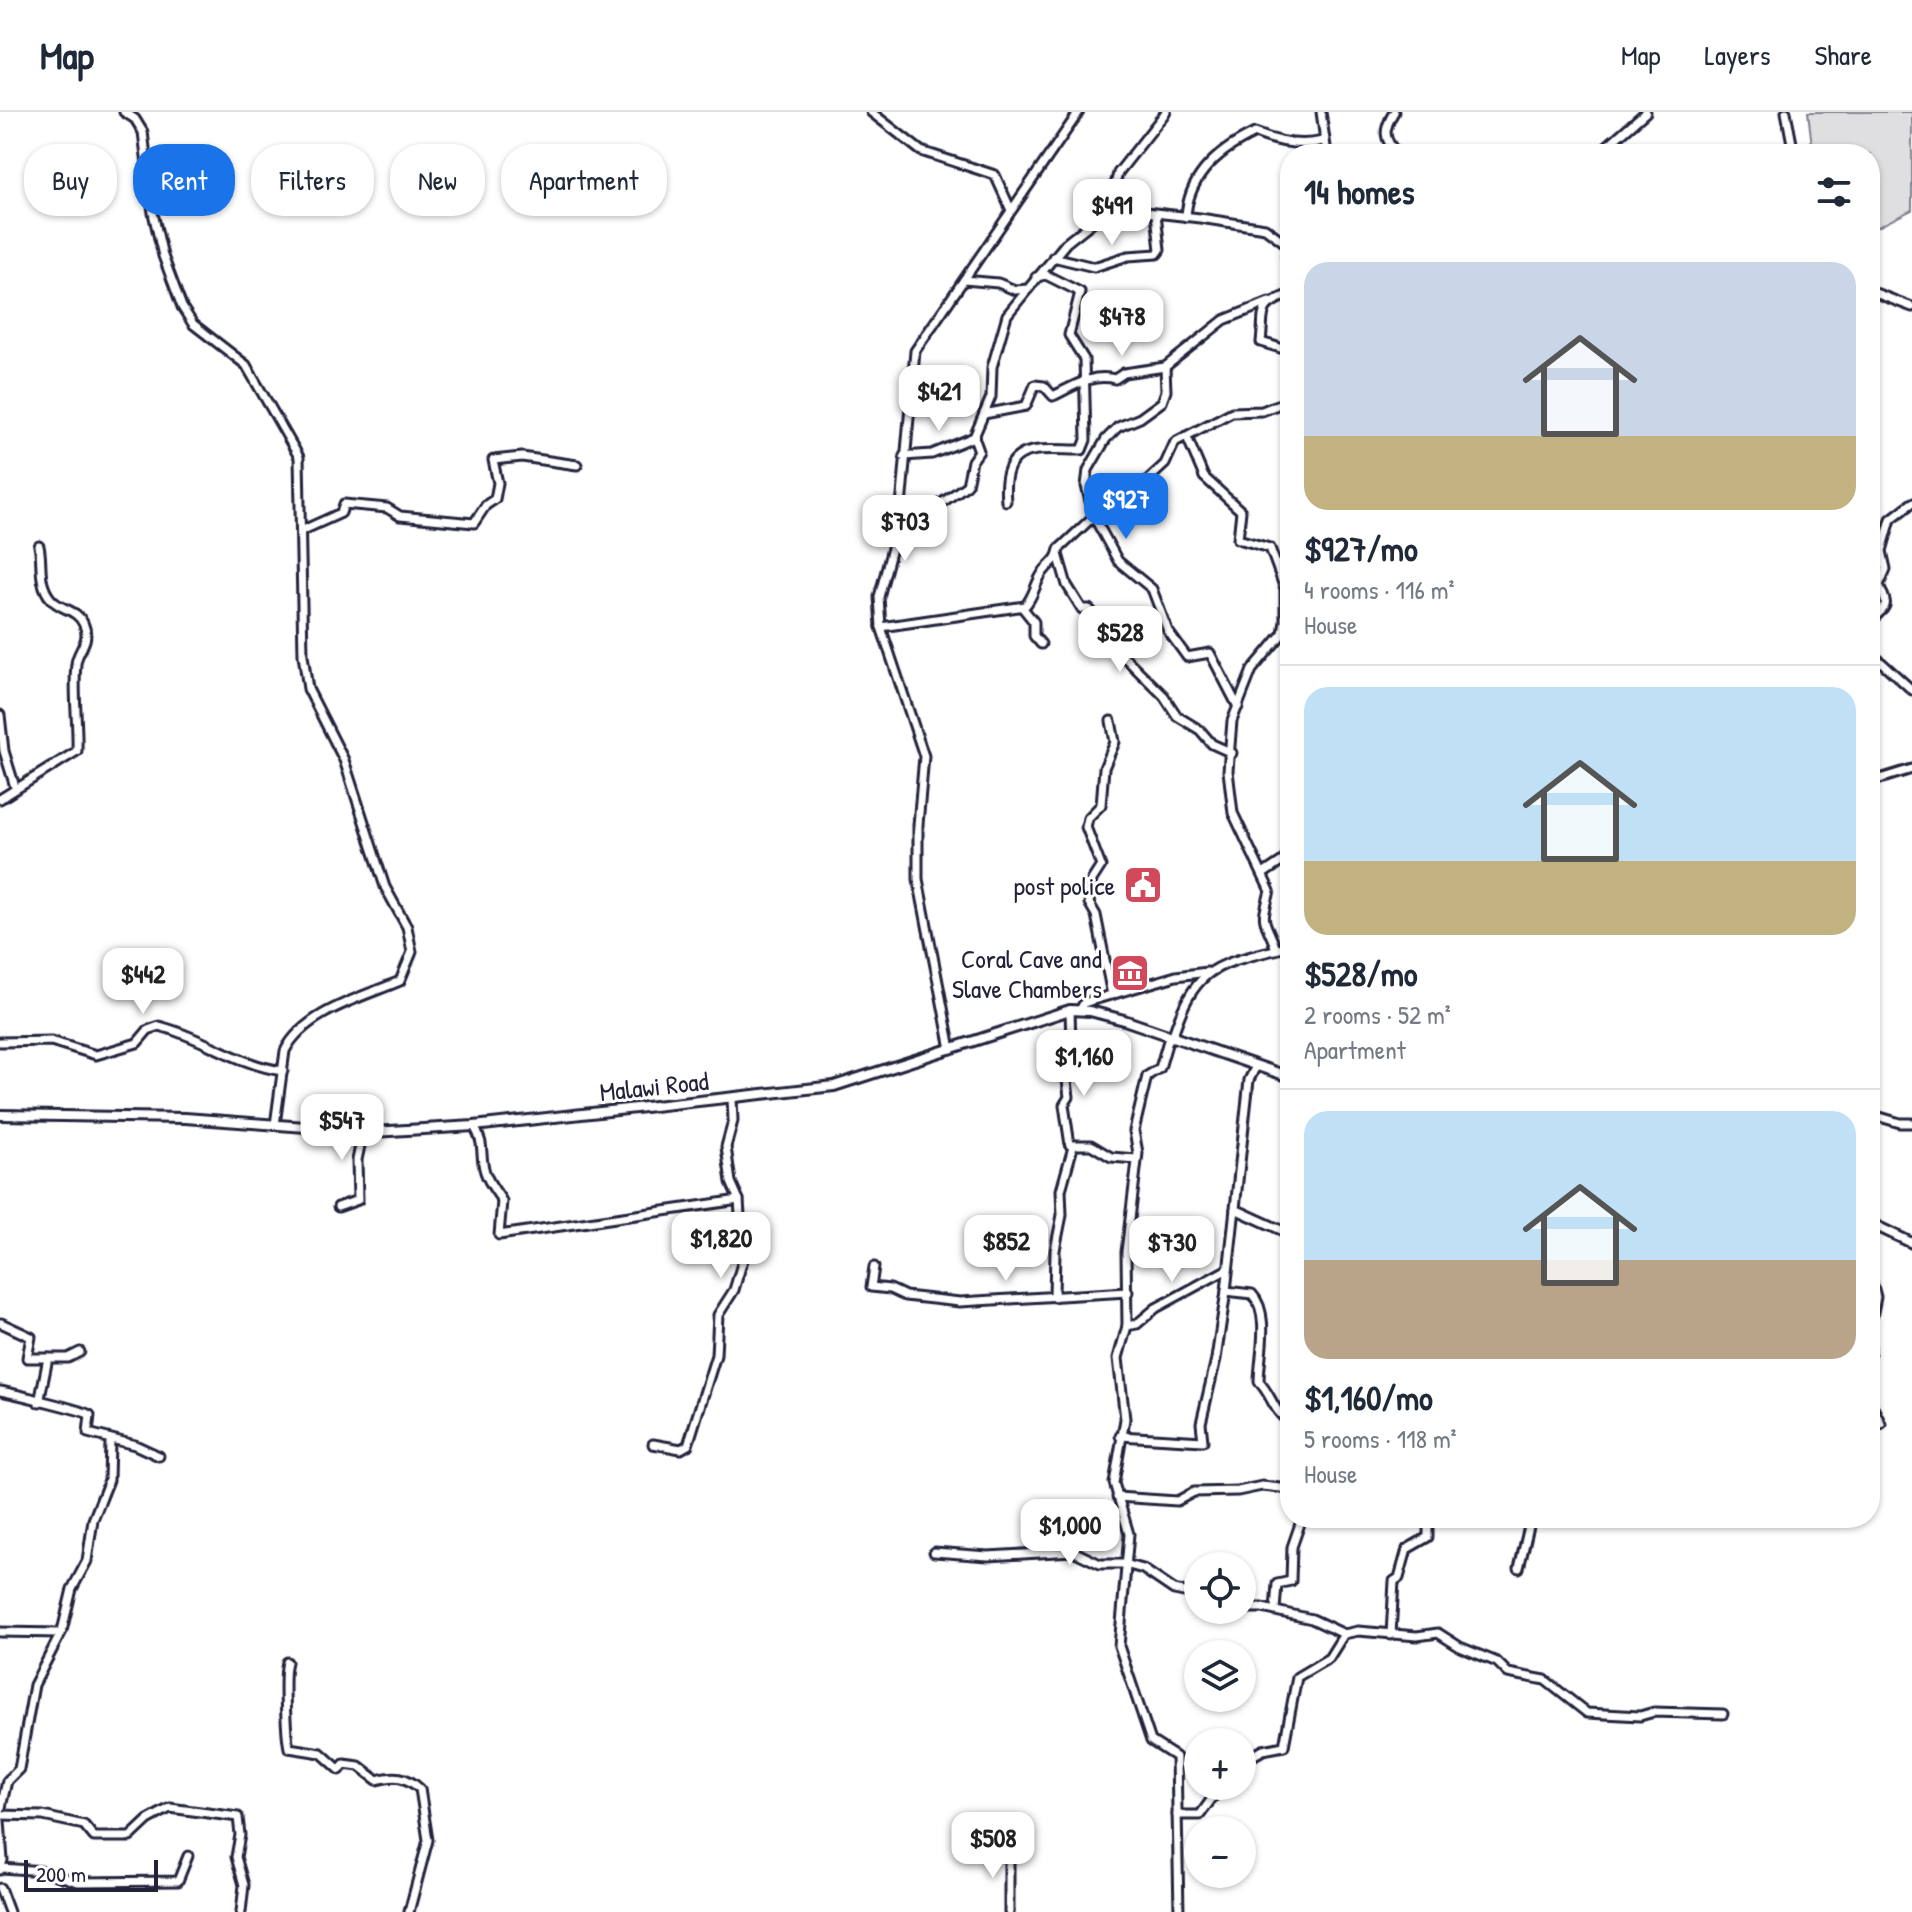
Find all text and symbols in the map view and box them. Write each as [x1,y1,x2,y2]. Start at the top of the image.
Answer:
text: Map [40,29,94,81]
text: Map [1621,36,1661,74]
text: Layers [1705,36,1770,74]
text: Share [1814,36,1872,74]
chip: Buy [24,144,117,216]
chip: Rent [133,144,235,216]
chip: Filters [251,144,374,216]
chip: New [390,144,485,216]
chip: Apartment [501,144,667,216]
text: 14 homes [1304,169,1415,215]
icon: filters [1812,170,1856,214]
pin: $491 [1065,179,1159,247]
text: $491 [1091,187,1133,222]
pin: $478 [1075,290,1169,358]
text: $478 [1098,298,1146,333]
icon: home [1508,314,1652,458]
pin: $421 [892,365,986,433]
text: $421 [917,373,961,408]
pin: $927 [1079,473,1173,541]
text: $927 [1102,481,1150,516]
pin: $703 [858,495,952,563]
text: $703 [880,503,930,538]
text: $927/mo [1304,526,1418,572]
text: 4 rooms · 116 m² [1304,572,1454,607]
pin: $528 [1073,606,1167,674]
text: House [1304,607,1357,642]
text: $528 [1096,614,1144,649]
icon: home [1508,739,1652,883]
public building icon: post police [1122,864,1164,906]
place label: post police [1014,868,1115,903]
place label: Coral Cave and Slave Chambers [952,941,1102,1006]
pin: $442 [96,948,190,1016]
text: $528/mo [1304,951,1417,997]
museum icon: Coral Cave and Slave Chambers [1109,952,1151,994]
text: $442 [121,956,165,991]
text: 2 rooms · 52 m² [1304,997,1451,1032]
pin: $1,160 [1019,1030,1149,1098]
text: Apartment [1304,1032,1406,1067]
text: $1,160 [1054,1038,1114,1073]
street label: Malawi Road [598,1063,710,1109]
pin: $547 [295,1094,389,1162]
text: $547 [319,1102,365,1137]
icon: home [1508,1163,1652,1307]
pin: $1,820 [656,1212,786,1280]
pin: $852 [959,1215,1053,1283]
pin: $730 [1125,1216,1219,1284]
text: $1,820 [690,1220,752,1255]
text: $852 [982,1223,1030,1258]
text: $730 [1147,1224,1197,1259]
text: $1,160/mo [1304,1375,1433,1421]
text: 5 rooms · 118 m² [1304,1421,1457,1456]
text: House [1304,1456,1357,1491]
pin: $1,000 [1005,1499,1135,1567]
text: $1,000 [1039,1507,1101,1542]
map controls [1184,1552,1256,1888]
button: locate [1184,1552,1256,1624]
button: layers [1184,1640,1256,1712]
button: + [1184,1728,1256,1800]
pin: $508 [946,1812,1040,1880]
button: − [1184,1816,1256,1888]
text: $508 [969,1820,1017,1855]
scale bar [24,1856,158,1892]
text: 200 m [36,1859,86,1889]

